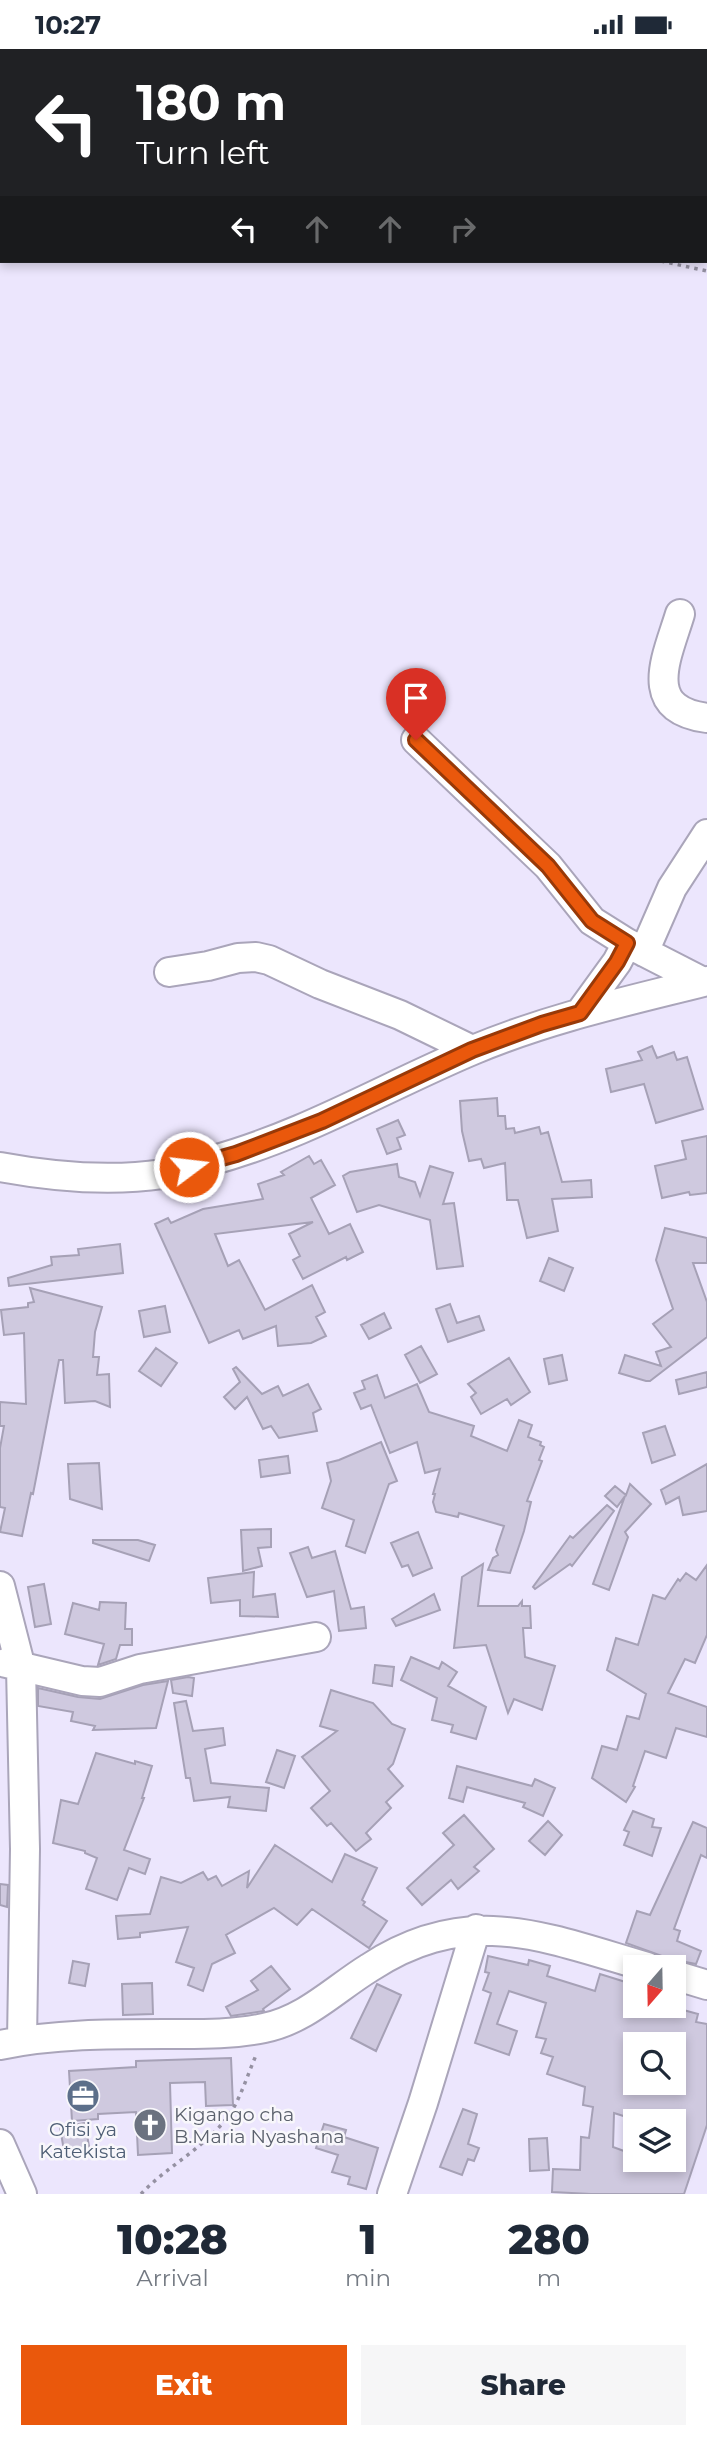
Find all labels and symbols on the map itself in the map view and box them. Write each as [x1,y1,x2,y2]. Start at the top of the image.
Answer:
pin [386,668,446,740]
position arrow [152,1130,226,1204]
north arrow [623,1955,686,2018]
office icon: Ofisi ya Katekista [64,2077,102,2115]
place label: Kigango cha B.Maria Nyashana [174,2103,344,2148]
church icon: Kigango cha B.Maria Nyashana [131,2106,169,2144]
place label: Ofisi ya Katekista [39,2118,127,2163]

